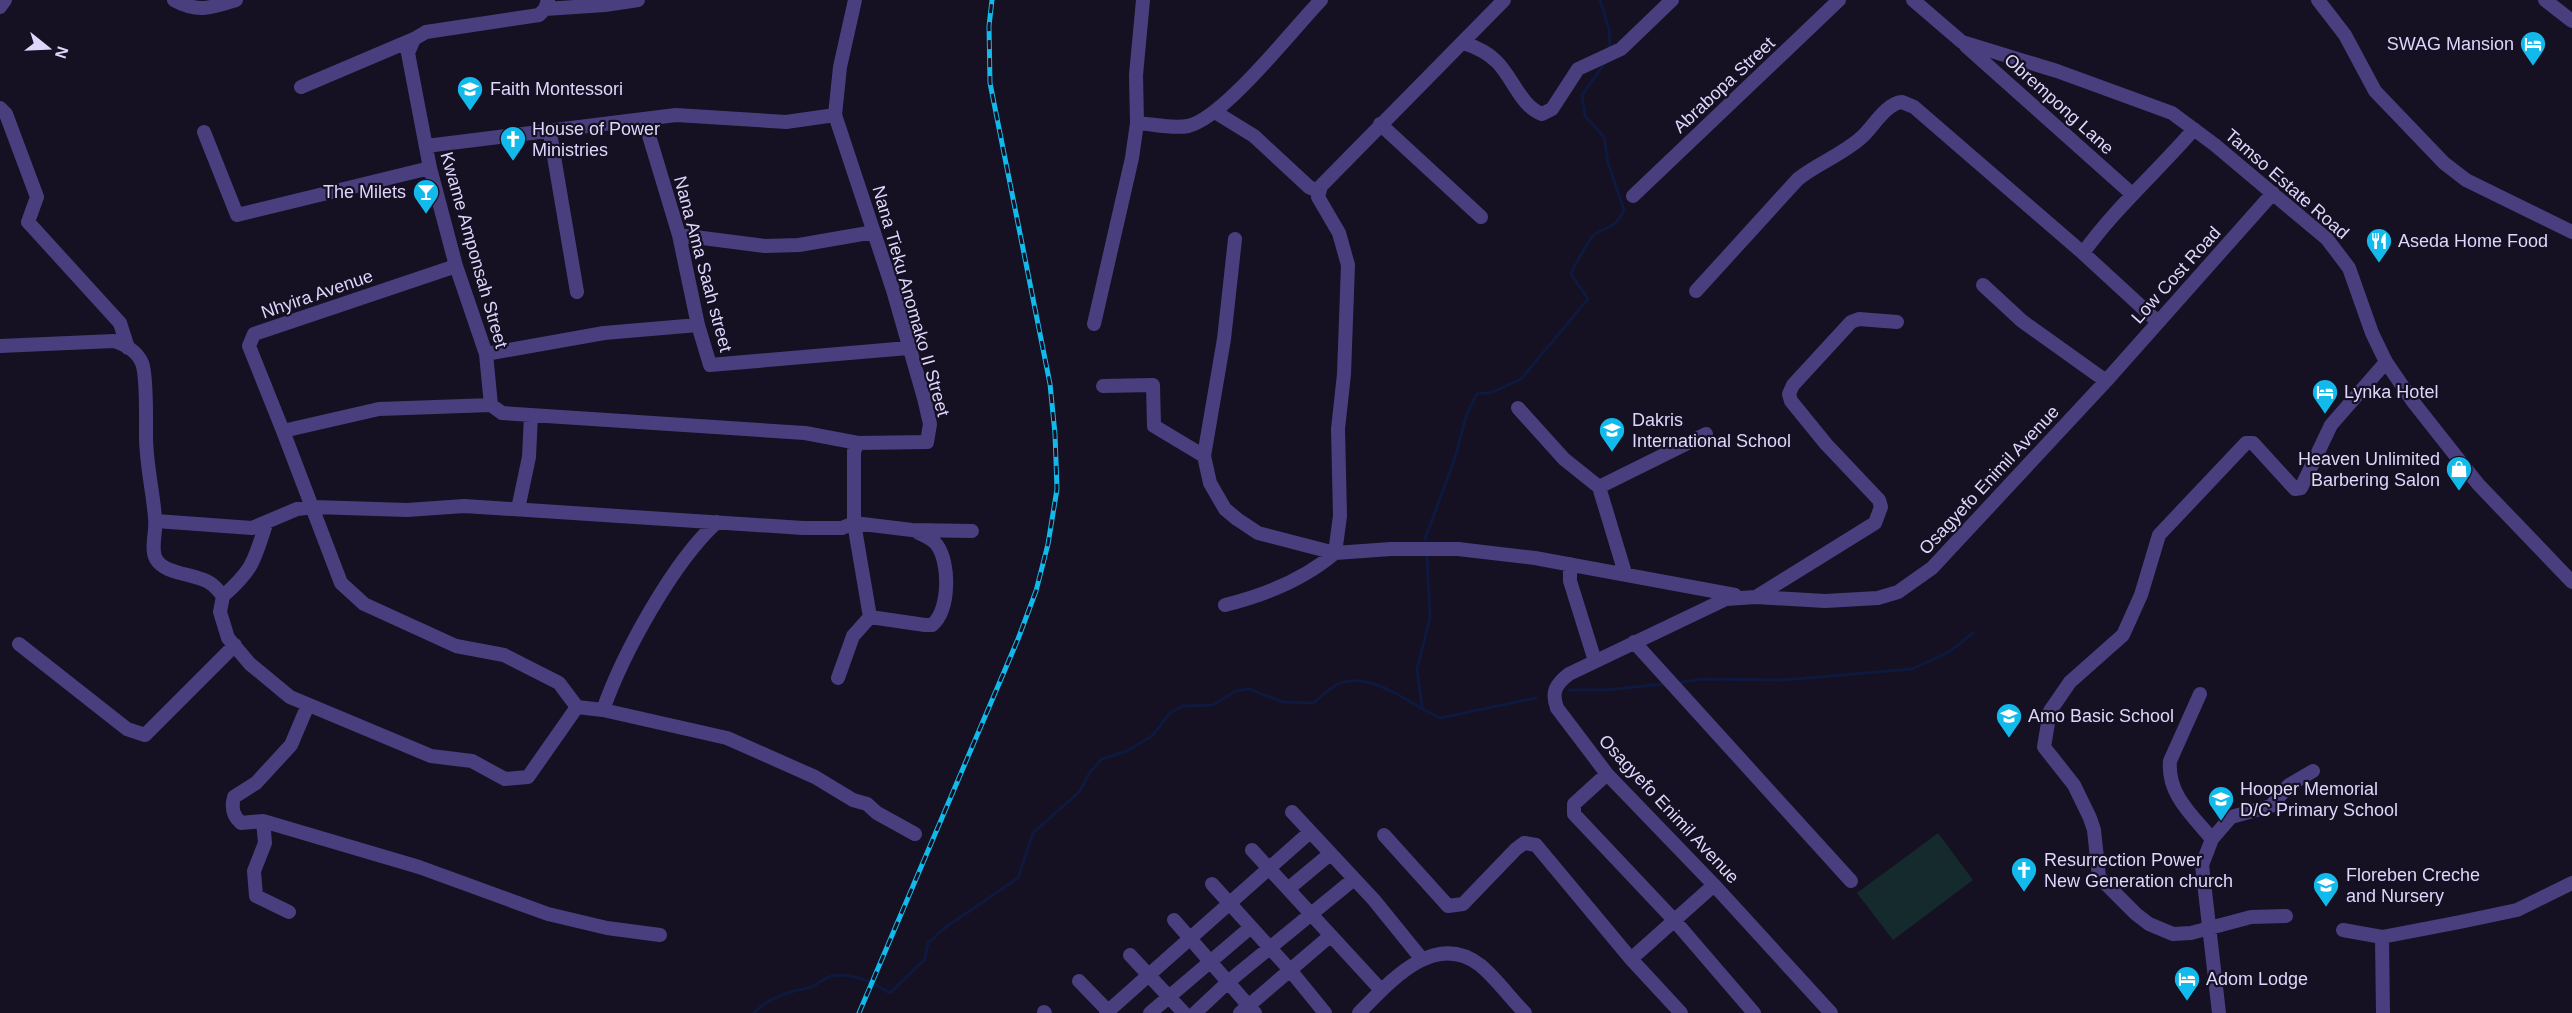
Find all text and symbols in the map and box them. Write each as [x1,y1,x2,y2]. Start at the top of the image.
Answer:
north arrow [18,18,78,78]
hotel icon: SWAG Mansion [2518,29,2548,67]
street label: Abrabopa Street [1669,33,1779,137]
place label: SWAG Mansion [2387,34,2514,54]
text: N [52,44,72,61]
street label: Obrempong Lane [2000,50,2118,158]
school or university icon: Faith Montessori [455,74,485,112]
place label: Faith Montessori [490,79,623,99]
place label: House of Power Ministries [532,119,660,160]
church icon: House of Power Ministries [498,124,528,162]
street label: Tamso Estate Road [2221,125,2353,243]
street label: Kwame Amponsah Street [436,150,512,350]
street label: Nana Ama Saah street [670,174,736,354]
bar icon: The Milets [411,177,441,215]
place label: The Milets [323,182,406,202]
street label: Nana Tieku Anomako II Street [868,183,954,419]
street label: Low Cost Road [2127,223,2225,327]
restaurant icon: Aseda Home Food [2364,226,2394,264]
place label: Aseda Home Food [2398,231,2548,251]
street label: Nhyira Avenue [259,266,375,322]
hotel icon: Lynka Hotel [2310,377,2340,415]
place label: Lynka Hotel [2344,382,2438,402]
street label: Osagyefo Enimil Avenue [1915,402,2063,558]
place label: Dakris International School [1632,410,1791,451]
school or university icon: Dakris International School [1597,415,1627,453]
place label: Heaven Unlimited Barbering Salon [2298,449,2440,490]
shop icon: Heaven Unlimited Barbering Salon [2444,454,2474,492]
school or university icon: Amo Basic School [1994,701,2024,739]
place label: Amo Basic School [2028,706,2174,726]
street label: Osagyefo Enimil Avenue [1595,731,1743,887]
place label: Hooper Memorial D/C Primary School [2240,779,2398,820]
school or university icon: Hooper Memorial D/C Primary School [2206,784,2236,822]
place label: Resurrection Power New Generation church [2044,850,2233,891]
church icon: Resurrection Power New Generation church [2009,855,2039,893]
place label: Floreben Creche and Nursery [2346,865,2480,906]
school or university icon: Floreben Creche and Nursery [2311,870,2341,908]
hotel icon: Adom Lodge [2172,964,2202,1002]
place label: Adom Lodge [2206,969,2308,989]

